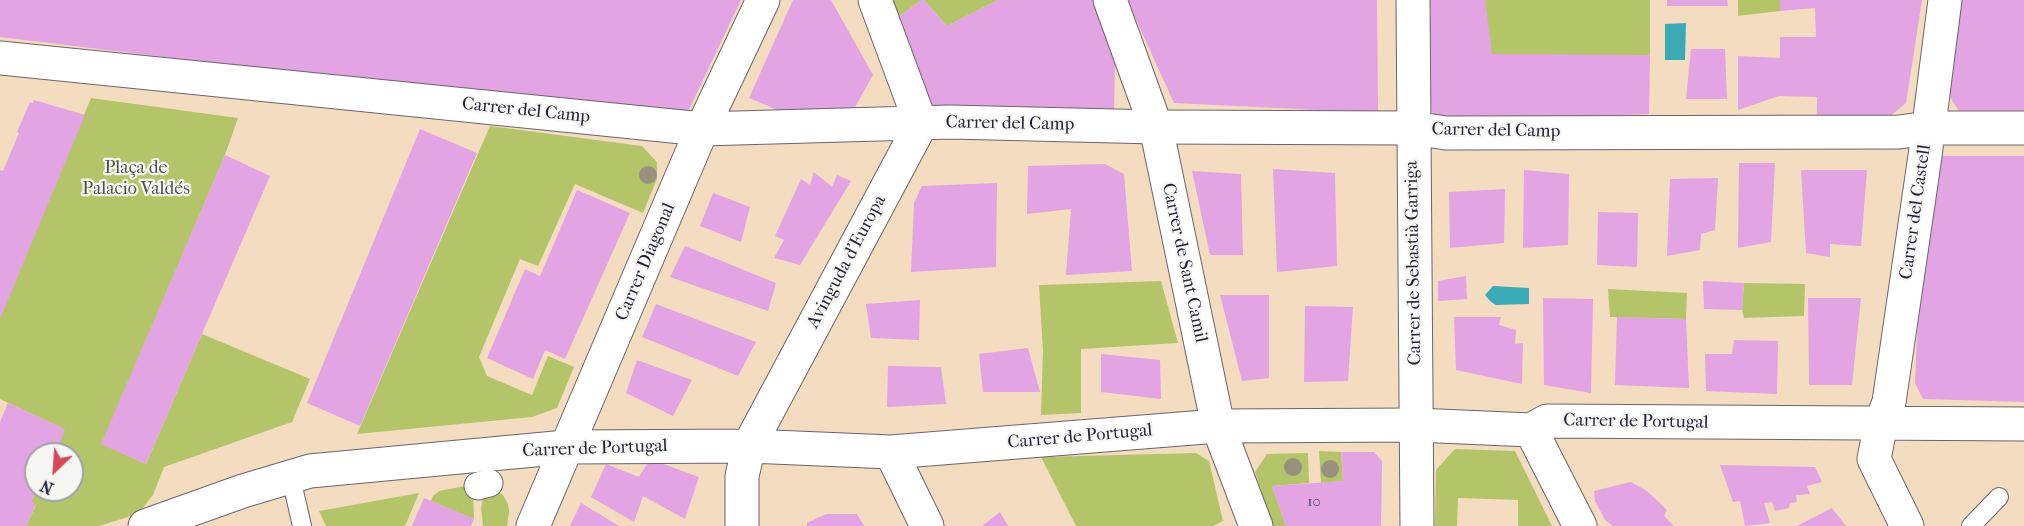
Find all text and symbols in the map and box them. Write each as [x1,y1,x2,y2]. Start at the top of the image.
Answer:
street label: Carrer del Camp [461,94,591,128]
street label: Carrer del Camp [945,112,1075,136]
street label: Carrer del Camp [1431,119,1561,143]
street label: Carrer del Castell [1896,143,1936,281]
park label: Plaça de Palacio Valdés [82,158,190,201]
street label: Carrer de Sebastià Garriga [1401,160,1427,366]
street label: Carrer de Sant Camil [1157,181,1211,345]
street label: Avinguda d'Europa [803,192,891,332]
street label: Carrer Diagonal [611,200,681,324]
street label: Carrer de Portugal [1563,410,1709,434]
street label: Carrer de Portugal [1007,420,1153,454]
street label: Carrer de Portugal [522,436,668,462]
north arrow [24,442,84,502]
text: N [38,476,57,498]
house number: 10 [1307,493,1321,511]

